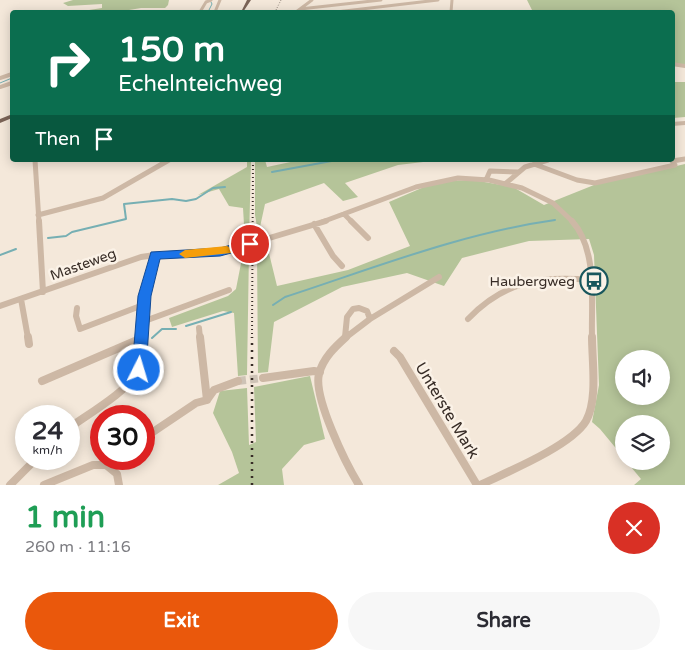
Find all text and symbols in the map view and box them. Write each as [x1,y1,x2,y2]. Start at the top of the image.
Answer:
text: 150 m [118,29,225,71]
icon: right [35,30,100,95]
text: Echelnteichweg [118,71,283,97]
icon: arrive [90,125,118,153]
text: Then [35,128,80,150]
pin [229,223,271,265]
icon: arrive [236,230,264,258]
street label: Masteweg [48,245,118,284]
bus stop icon: Haubergweg [579,266,609,296]
place label: Haubergweg [490,273,575,290]
position arrow [112,343,164,395]
map controls [615,350,670,470]
button: sound [615,350,670,405]
street label: Unterste Mark [411,359,484,462]
speed limit sign: 30 [90,405,155,470]
button: layers [615,415,670,470]
text: 24 [32,416,63,446]
text: km/h [32,443,63,457]
text: 1 min [25,499,105,536]
button: close [608,502,660,554]
text: 260 m · 11:16 [25,537,131,557]
button: Exit [25,592,338,650]
button: Share [348,592,660,650]

